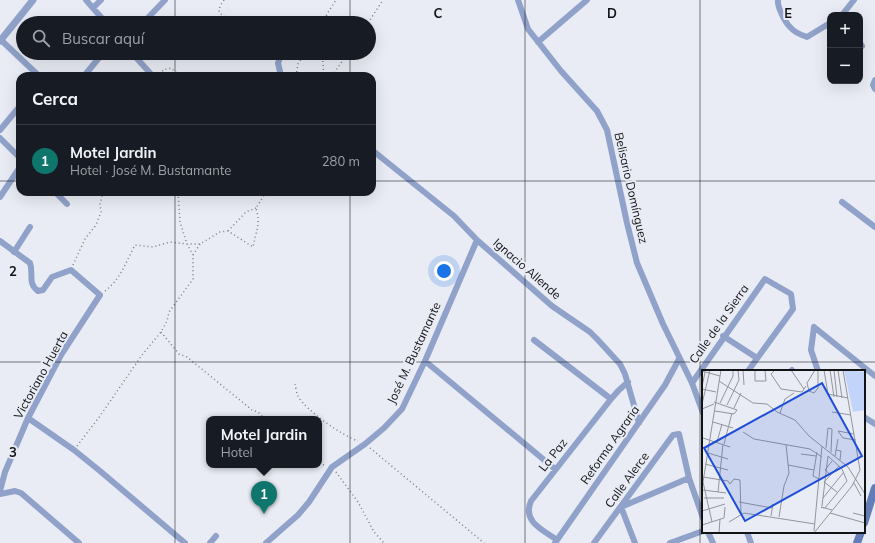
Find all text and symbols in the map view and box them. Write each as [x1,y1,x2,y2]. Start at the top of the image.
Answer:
text: C [434,5,443,21]
text: D [607,5,617,21]
text: E [784,5,792,21]
map controls [827,12,863,84]
button: + [827,12,863,48]
search box [16,16,376,60]
icon: search [30,27,52,49]
text: Buscar aquí [62,29,144,48]
button: − [827,48,863,84]
text: Cerca [32,88,78,109]
street label: Belisario Domínguez [611,131,652,245]
text: Motel Jardin [70,143,156,162]
text: 1 [41,153,49,169]
text: 280 m [322,153,360,169]
text: Hotel · José M. Bustamante [70,162,231,178]
street label: Ignacio Allende [490,235,564,302]
your location [434,261,454,281]
text: 2 [9,263,17,279]
street label: Calle de la Sierra [686,281,752,366]
street label: José M. Bustamante [383,300,444,406]
street label: Victoriano Huerta [10,328,71,421]
inset map [702,370,865,533]
street label: Reforma Agraria [577,403,642,487]
popup [206,416,322,468]
text: Motel Jardin [221,425,307,444]
street label: La Paz [535,435,570,474]
text: 3 [9,444,17,460]
text: Hotel [221,444,253,460]
street label: Calle Alerce [601,449,652,511]
pin: 1 [251,481,277,514]

